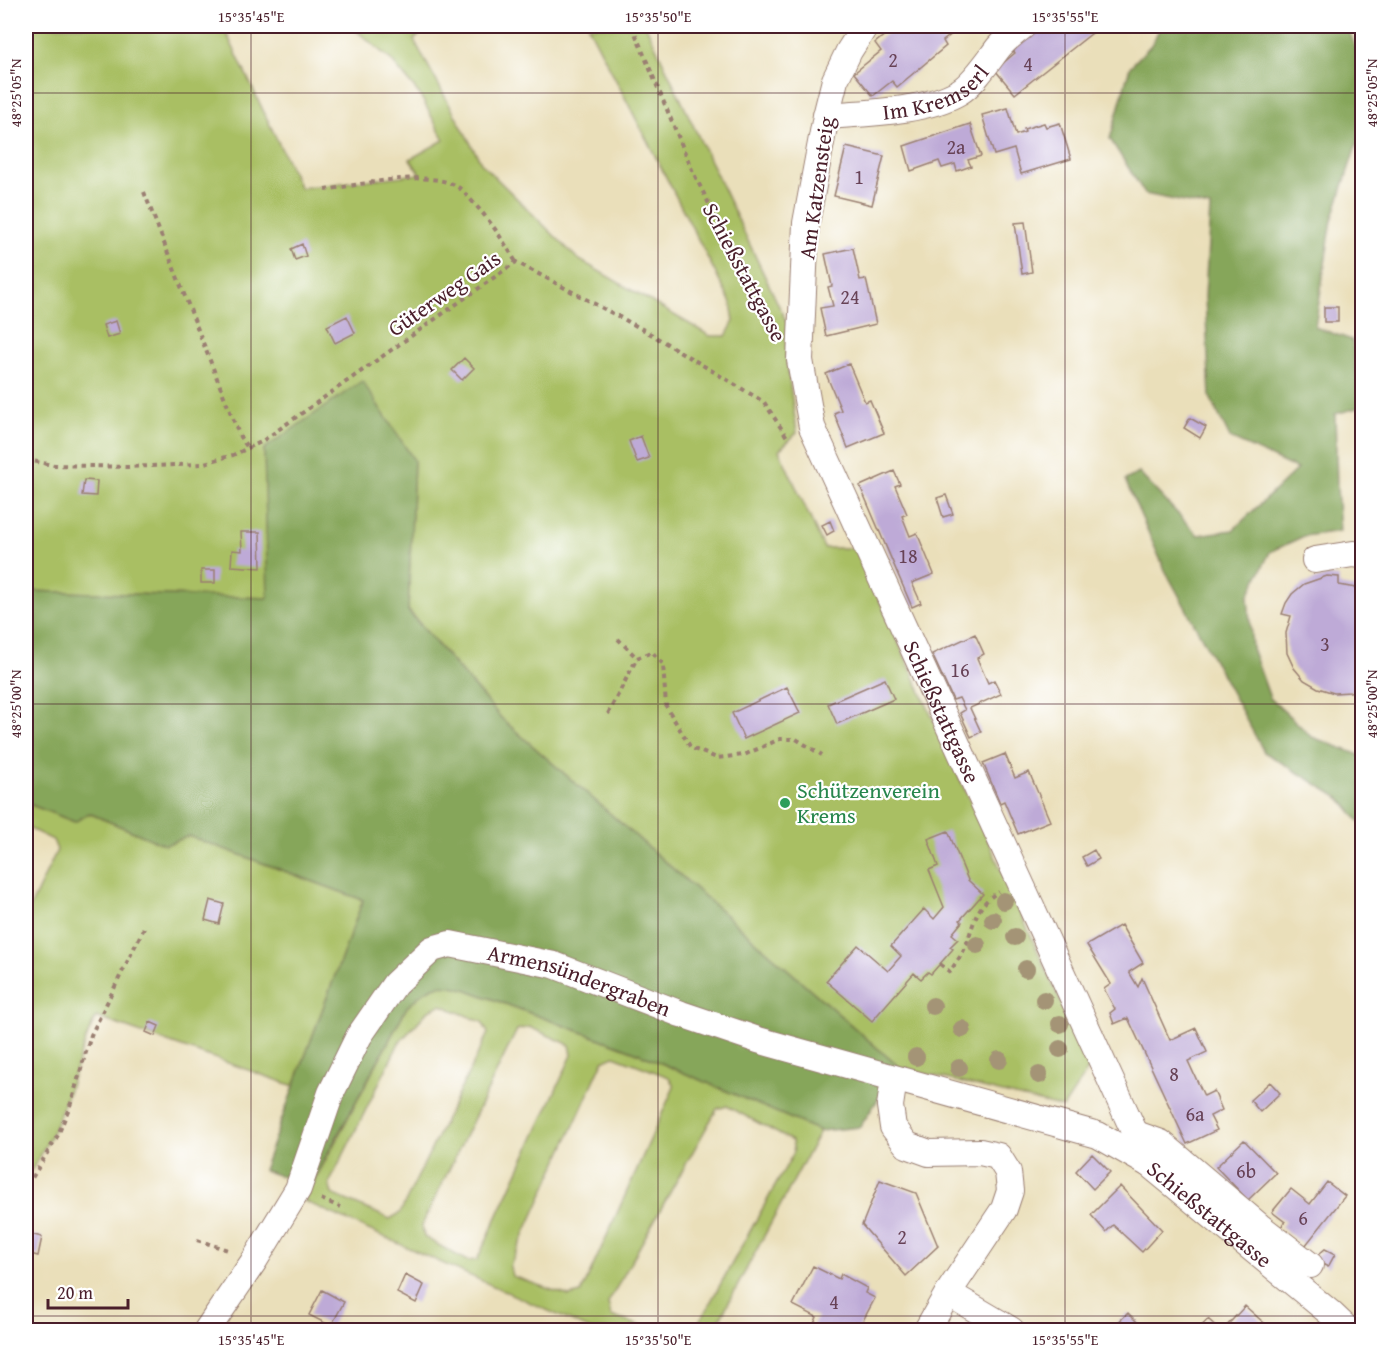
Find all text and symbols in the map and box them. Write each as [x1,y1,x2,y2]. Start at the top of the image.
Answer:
text: 15°35'45"E [218,6,285,27]
text: 15°35'50"E [625,6,692,27]
text: 15°35'55"E [1032,6,1099,27]
house number: 2 [888,45,898,74]
house number: 4 [1023,49,1033,78]
text: 48°25'05"N [5,58,26,127]
street label: Im Kremserl [881,58,996,128]
text: 48°25'05"N [1361,58,1382,127]
street label: Am Katzensteig [790,115,842,261]
house number: 2a [946,132,966,161]
house number: 1 [854,162,864,191]
street label: Schießstattgasse [695,197,795,347]
street label: Güterweg Gais [381,242,507,344]
house number: 24 [840,282,860,311]
house number: 18 [898,541,918,570]
house number: 3 [1320,629,1330,658]
street label: Schießstattgasse [896,635,989,788]
house number: 16 [950,655,970,684]
text: 48°25'00"N [5,669,26,738]
text: 48°25'00"N [1361,669,1382,738]
place label: Schützenverein Krems [797,774,940,831]
marker: Schützenverein Krems [778,796,792,810]
street label: Armensündergraben [485,936,676,1025]
house number: 8 [1169,1059,1179,1088]
house number: 6a [1185,1099,1205,1128]
street label: Schießstattgasse [1140,1153,1279,1275]
house number: 6b [1236,1156,1256,1185]
house number: 6 [1298,1203,1308,1232]
house number: 2 [897,1222,907,1251]
scale bar [48,1272,128,1310]
text: 20 m [57,1279,93,1306]
house number: 4 [829,1287,839,1316]
text: 15°35'45"E [218,1329,285,1350]
text: 15°35'50"E [625,1329,692,1350]
text: 15°35'55"E [1032,1329,1099,1350]

